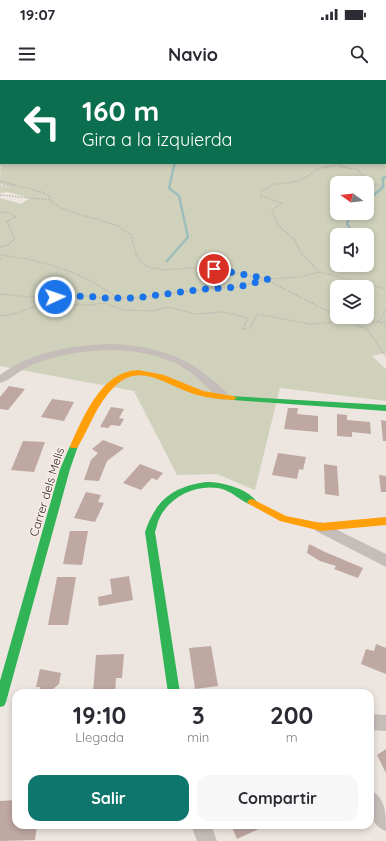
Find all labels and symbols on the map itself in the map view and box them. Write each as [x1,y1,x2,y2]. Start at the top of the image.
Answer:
north arrow [330,176,374,220]
pin [197,252,231,286]
position arrow [34,276,76,318]
street label: Carrer dels Melis [26,445,67,538]

